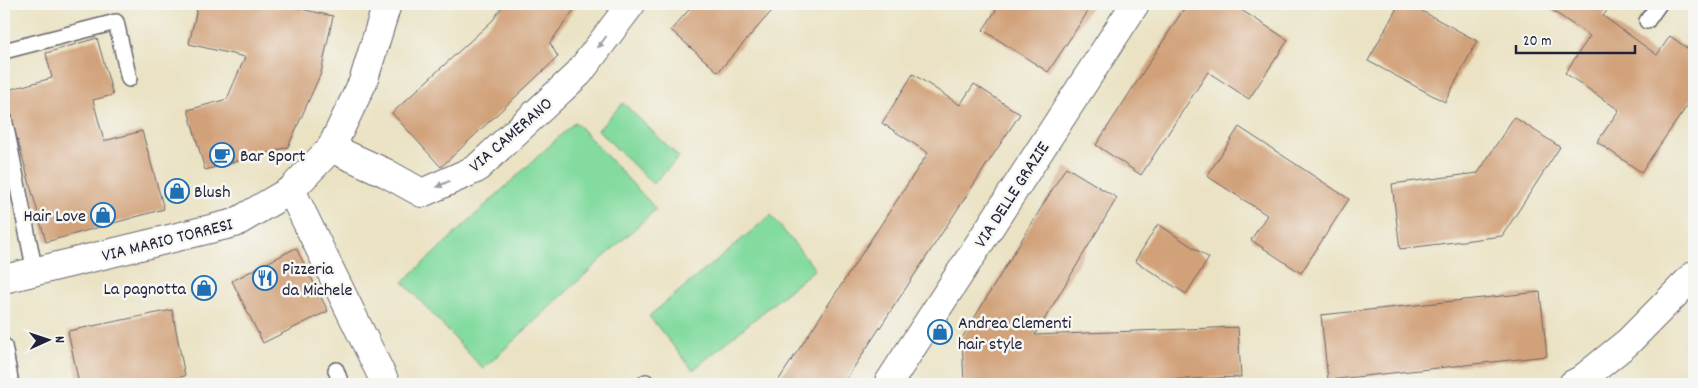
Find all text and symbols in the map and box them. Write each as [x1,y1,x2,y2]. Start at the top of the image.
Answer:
scale bar [1516,22,1634,54]
text: 20 m [1523,31,1551,53]
one-way arrow [596,36,607,49]
street label: VIA CAMERANO [464,93,559,179]
street label: VIA DELLE GRAZIE [969,137,1057,253]
cafe icon: Bar Sport [209,142,235,168]
place label: Bar Sport [240,145,306,170]
shop icon: Blush [164,178,190,204]
one-way arrow [436,180,450,188]
place label: Blush [194,181,230,206]
shop icon: Hair Love [90,202,116,228]
place label: Hair Love [23,205,86,230]
street label: VIA MARIO TORRESI [100,213,236,270]
place label: Pizzeria da Michele [282,258,353,304]
restaurant icon: Pizzeria da Michele [252,265,278,291]
shop icon: La pagnotta [191,275,217,301]
place label: La pagnotta [103,278,187,303]
place label: Andrea Clementi hair style [958,312,1071,358]
north arrow [22,316,72,366]
shop icon: Andrea Clementi hair style [927,319,953,345]
text: N [49,335,69,343]

